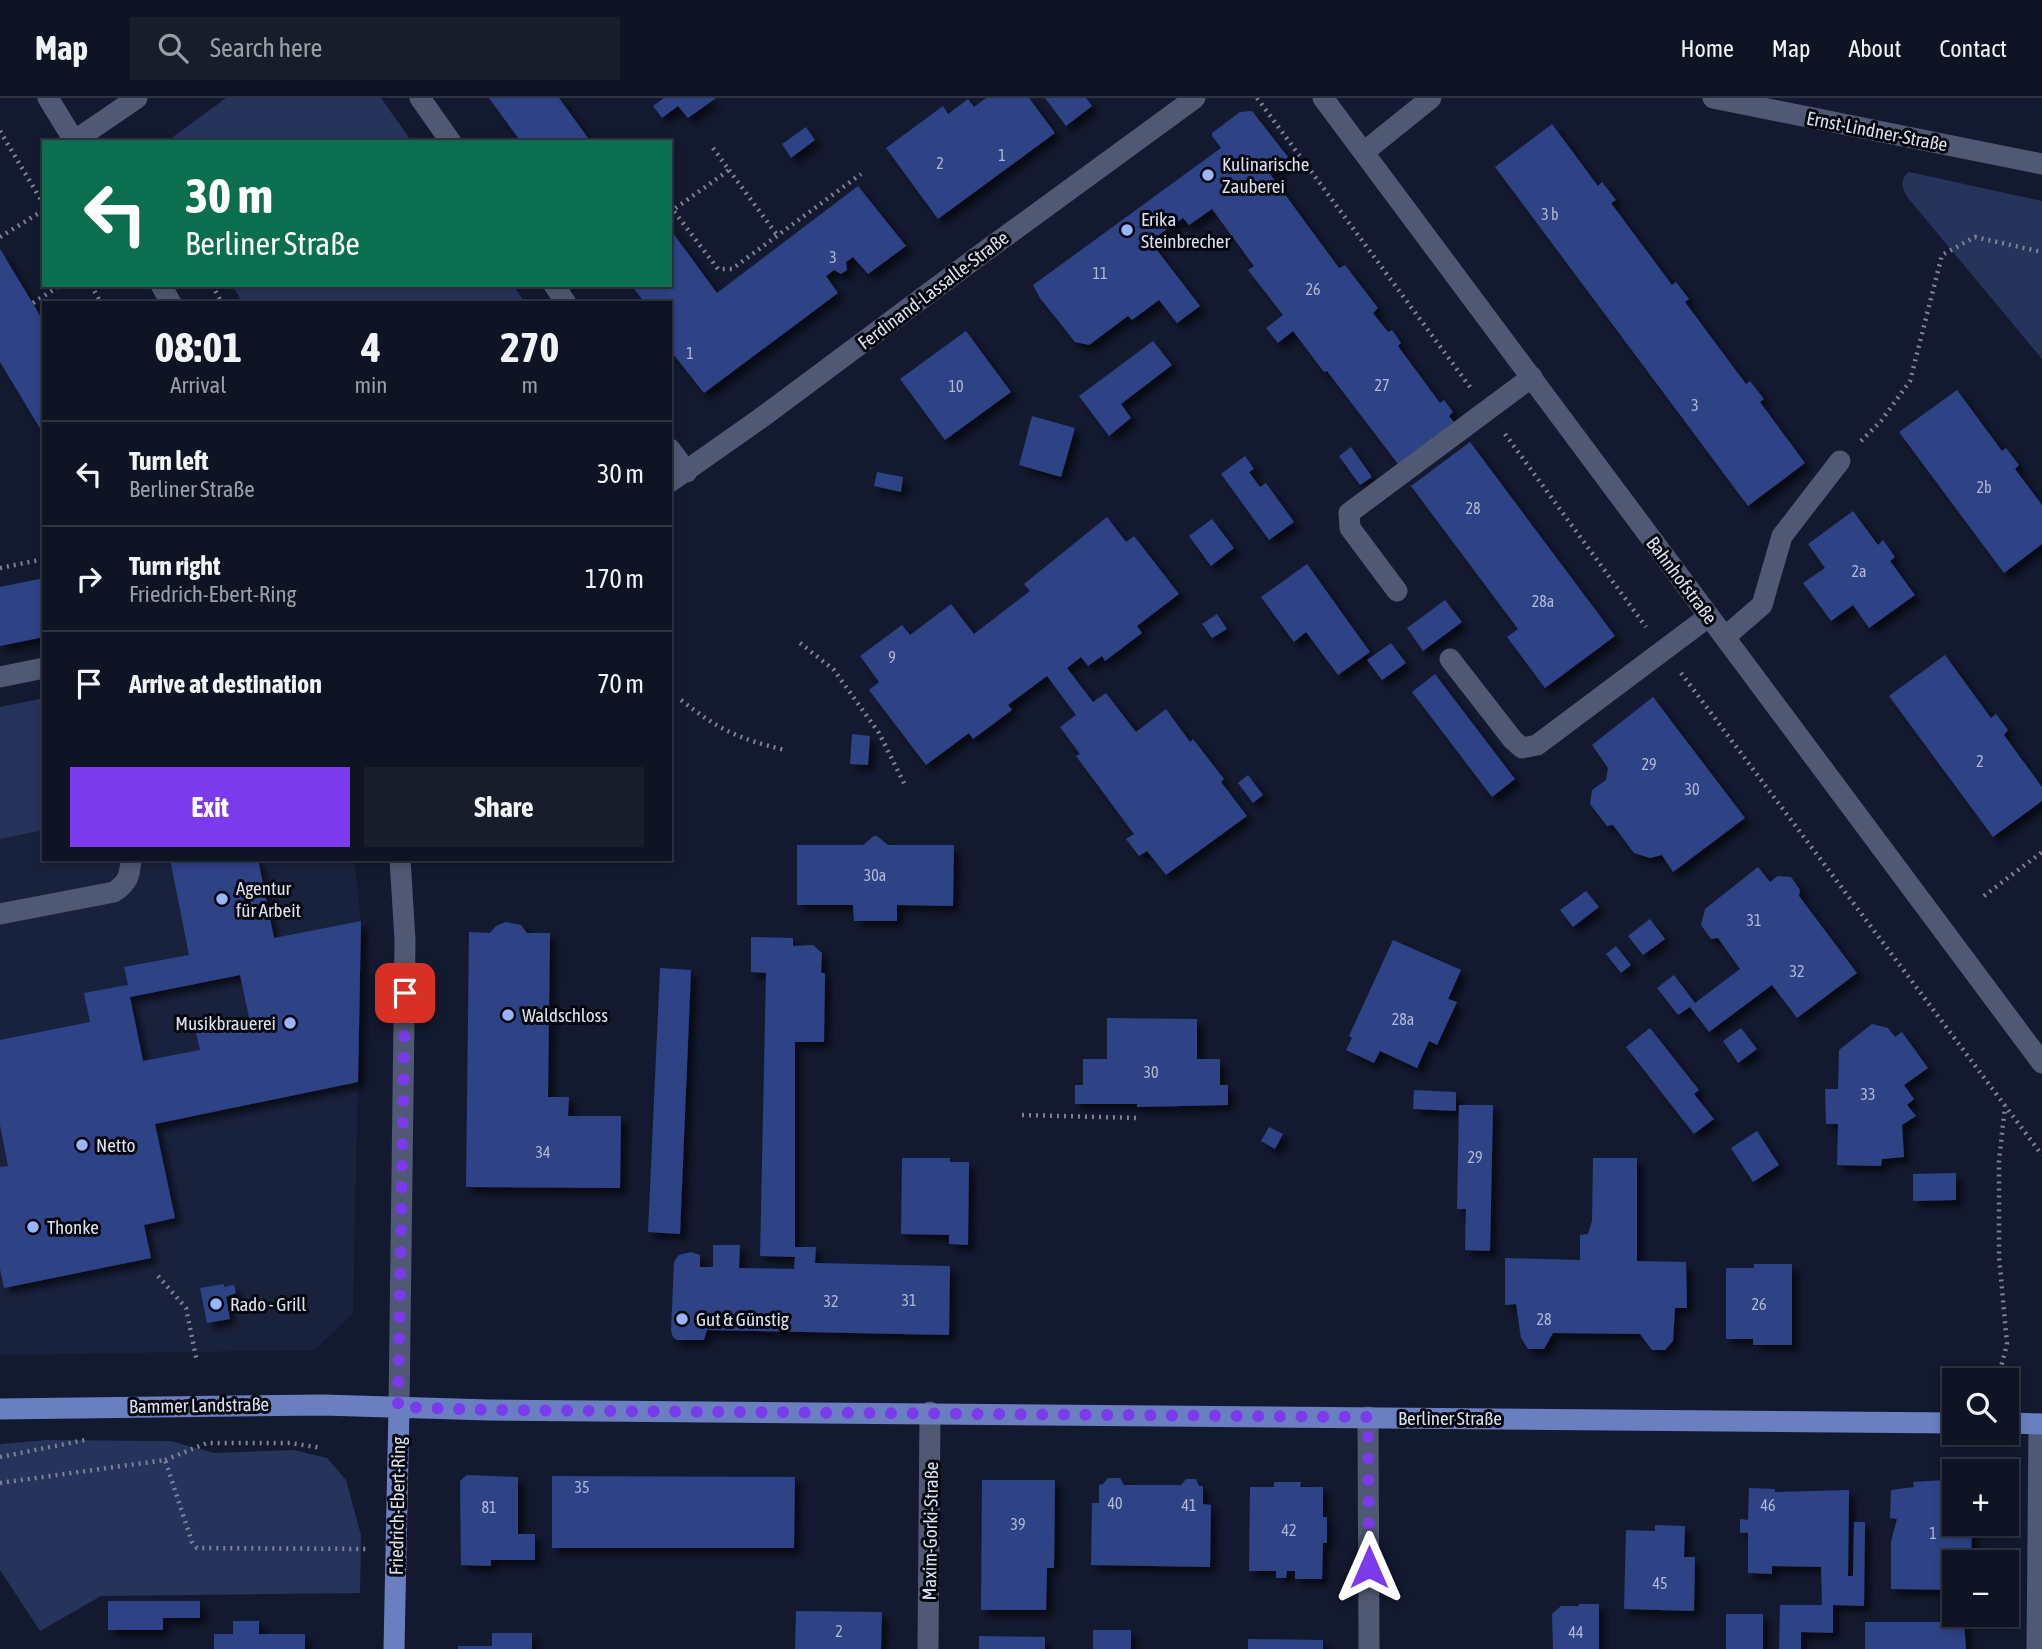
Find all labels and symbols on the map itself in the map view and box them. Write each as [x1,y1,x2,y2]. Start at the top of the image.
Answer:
street label: Ernst-Lindner-Straße [1805,107,1949,155]
house number: 1 [998,146,1006,164]
place label: Kulinarische Zauberei [1222,153,1309,197]
house number: 2 [936,154,944,172]
marker: Kulinarische Zauberei [1200,167,1216,183]
house number: 3 b [1541,205,1559,223]
place label: Erika Steinbrecher [1141,208,1230,252]
marker: Erika Steinbrecher [1119,222,1135,238]
street label: Ferdinand-Lassalle-Straße [853,226,1013,354]
house number: 3 [829,248,837,266]
house number: 11 [1092,264,1108,282]
house number: 26 [1305,280,1321,298]
house number: 1 [686,344,694,362]
house number: 27 [1374,376,1390,394]
house number: 10 [948,377,964,395]
house number: 3 [1691,396,1699,414]
house number: 2b [1976,478,1992,496]
house number: 28 [1465,499,1481,517]
street label: Bahnhofstraße [1642,532,1722,628]
house number: 2a [1852,562,1866,580]
house number: 28a [1532,592,1554,610]
house number: 9 [888,648,896,666]
house number: 2 [1976,752,1984,770]
house number: 29 [1641,755,1657,773]
house number: 30 [1684,780,1700,798]
house number: 30a [864,866,886,884]
place label: Agentur für Arbeit [236,877,301,921]
marker: Agentur für Arbeit [214,891,230,907]
house number: 31 [1746,911,1762,929]
house number: 32 [1789,962,1805,980]
pin [375,963,435,1023]
place label: Waldschloss [522,1004,608,1026]
marker: Waldschloss [500,1007,516,1023]
house number: 28a [1392,1010,1414,1028]
place label: Musikbrauerei [175,1012,276,1034]
marker: Musikbrauerei [282,1015,298,1031]
house number: 30 [1143,1063,1159,1081]
house number: 33 [1860,1085,1876,1103]
place label: Netto [96,1134,136,1156]
marker: Netto [74,1137,90,1153]
house number: 34 [535,1143,551,1161]
house number: 29 [1467,1148,1483,1166]
place label: Thonke [47,1216,99,1238]
marker: Thonke [25,1219,41,1235]
house number: 31 [901,1291,917,1309]
house number: 32 [823,1292,839,1310]
place label: Rado - Grill [230,1293,306,1315]
house number: 26 [1751,1295,1767,1313]
marker: Rado - Grill [208,1296,224,1312]
place label: Gut & Günstig [696,1308,790,1330]
house number: 28 [1536,1310,1552,1328]
marker: Gut & Günstig [674,1311,690,1327]
street label: Bammer Landstraße [129,1393,269,1417]
street label: Berliner Straße [1398,1407,1502,1429]
street label: Friedrich-Ebert-Ring [385,1436,409,1575]
street label: Maxim-Gorki-Straße [918,1462,942,1600]
house number: 35 [574,1478,590,1496]
house number: 40 [1107,1494,1123,1512]
house number: 41 [1181,1496,1197,1514]
house number: 46 [1760,1496,1776,1514]
house number: 81 [481,1498,497,1516]
house number: 39 [1010,1515,1026,1533]
house number: 42 [1281,1521,1297,1539]
house number: 1 [1929,1524,1937,1542]
position arrow [1332,1530,1406,1604]
house number: 45 [1652,1574,1668,1592]
house number: 2 [835,1622,843,1640]
house number: 44 [1568,1623,1584,1641]

